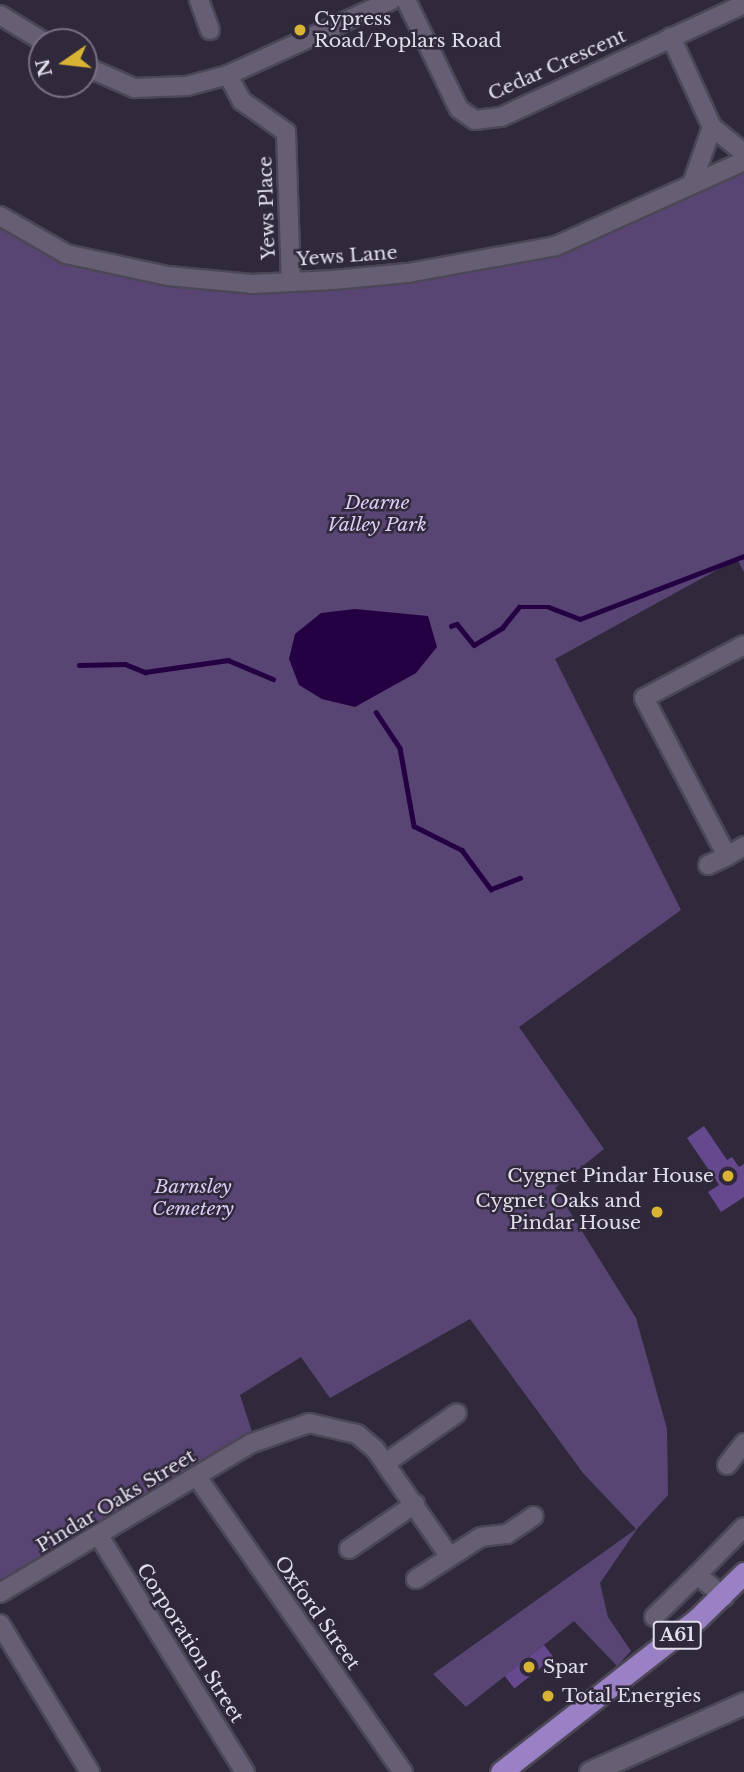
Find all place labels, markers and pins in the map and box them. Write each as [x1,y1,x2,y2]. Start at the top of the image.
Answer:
place label: Cypress Road/Poplars Road [314,8,502,52]
marker: Cypress Road/Poplars Road [292,22,308,38]
place label: Cygnet Pindar House [507,1165,714,1187]
marker: Cygnet Pindar House [720,1168,736,1184]
place label: Cygnet Oaks and Pindar House [475,1190,641,1234]
marker: Cygnet Oaks and Pindar House [647,1202,667,1222]
place label: Spar [543,1656,588,1678]
marker: Spar [521,1659,537,1675]
place label: Total Energies [562,1685,701,1707]
marker: Total Energies [540,1688,556,1704]

